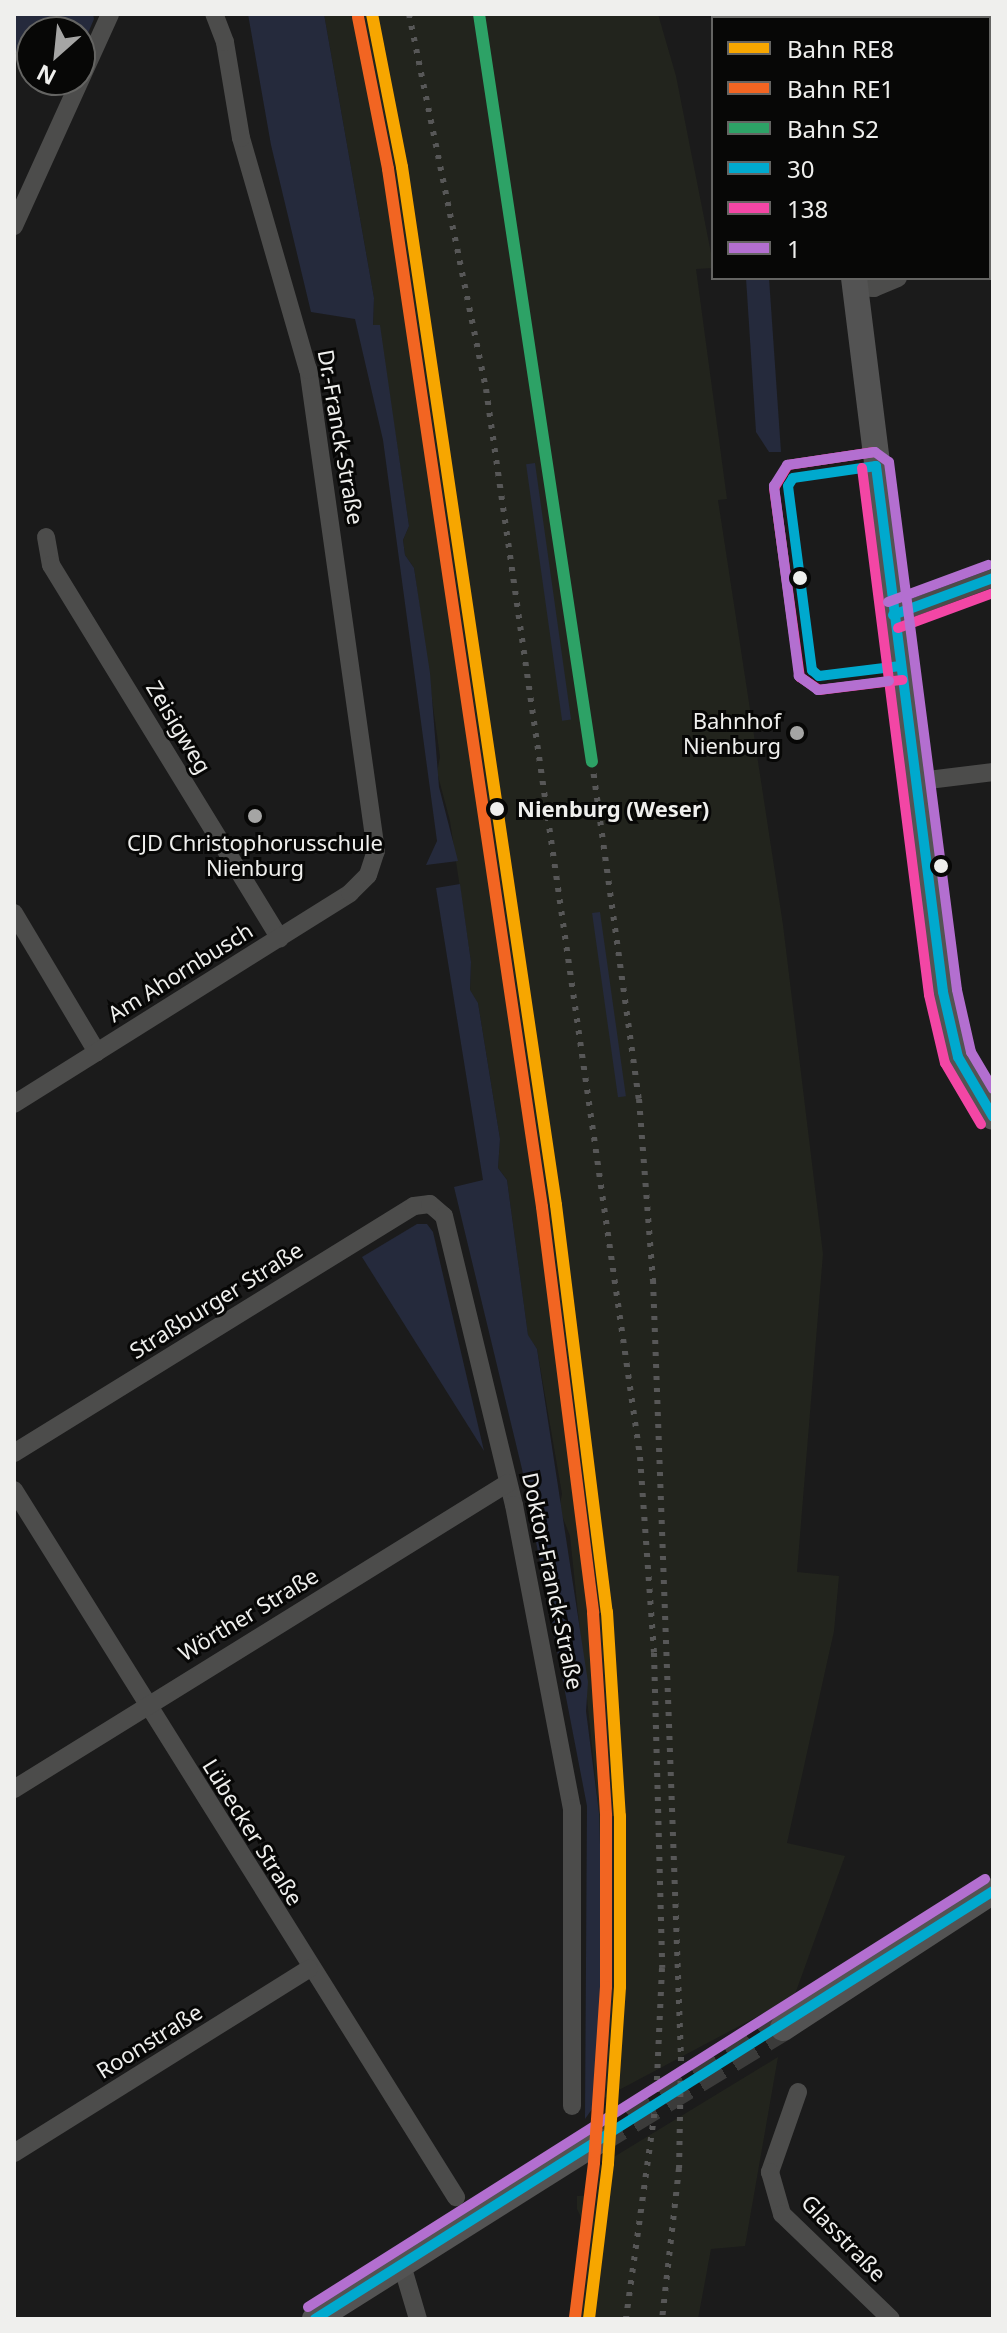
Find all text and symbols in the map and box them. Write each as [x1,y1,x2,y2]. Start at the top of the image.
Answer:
north arrow [16,16,96,96]
legend [711,16,991,280]
text: Bahn RE8 [787,32,894,65]
text: N [31,58,61,93]
text: Bahn RE1 [787,72,894,105]
text: Bahn S2 [787,112,879,145]
text: 30 [787,152,814,185]
text: 138 [787,192,828,225]
text: 1 [787,232,801,265]
street label: Dr.-Franck-Straße [313,347,369,527]
unlabelled marker [792,570,808,586]
street label: Zeisigweg [141,676,217,778]
place label: Bahnhof Nienburg [683,707,781,758]
marker: Bahnhof Nienburg [788,724,806,742]
marker: Nienburg (Weser) [484,796,510,822]
place label: Nienburg (Weser) [517,796,709,822]
marker: CJD Christophorusschule Nienburg [246,807,264,825]
place label: CJD Christophorusschule Nienburg [127,829,383,880]
unlabelled marker [933,858,949,874]
street label: Am Ahornbusch [103,917,257,1027]
street label: Straßburger Straße [125,1236,307,1364]
street label: Doktor-Franck-Straße [517,1470,589,1692]
street label: Wörther Straße [173,1562,323,1666]
street label: Lübecker Straße [197,1754,309,1910]
street label: Roonstraße [91,1998,207,2084]
street label: Glasstraße [796,2189,892,2287]

